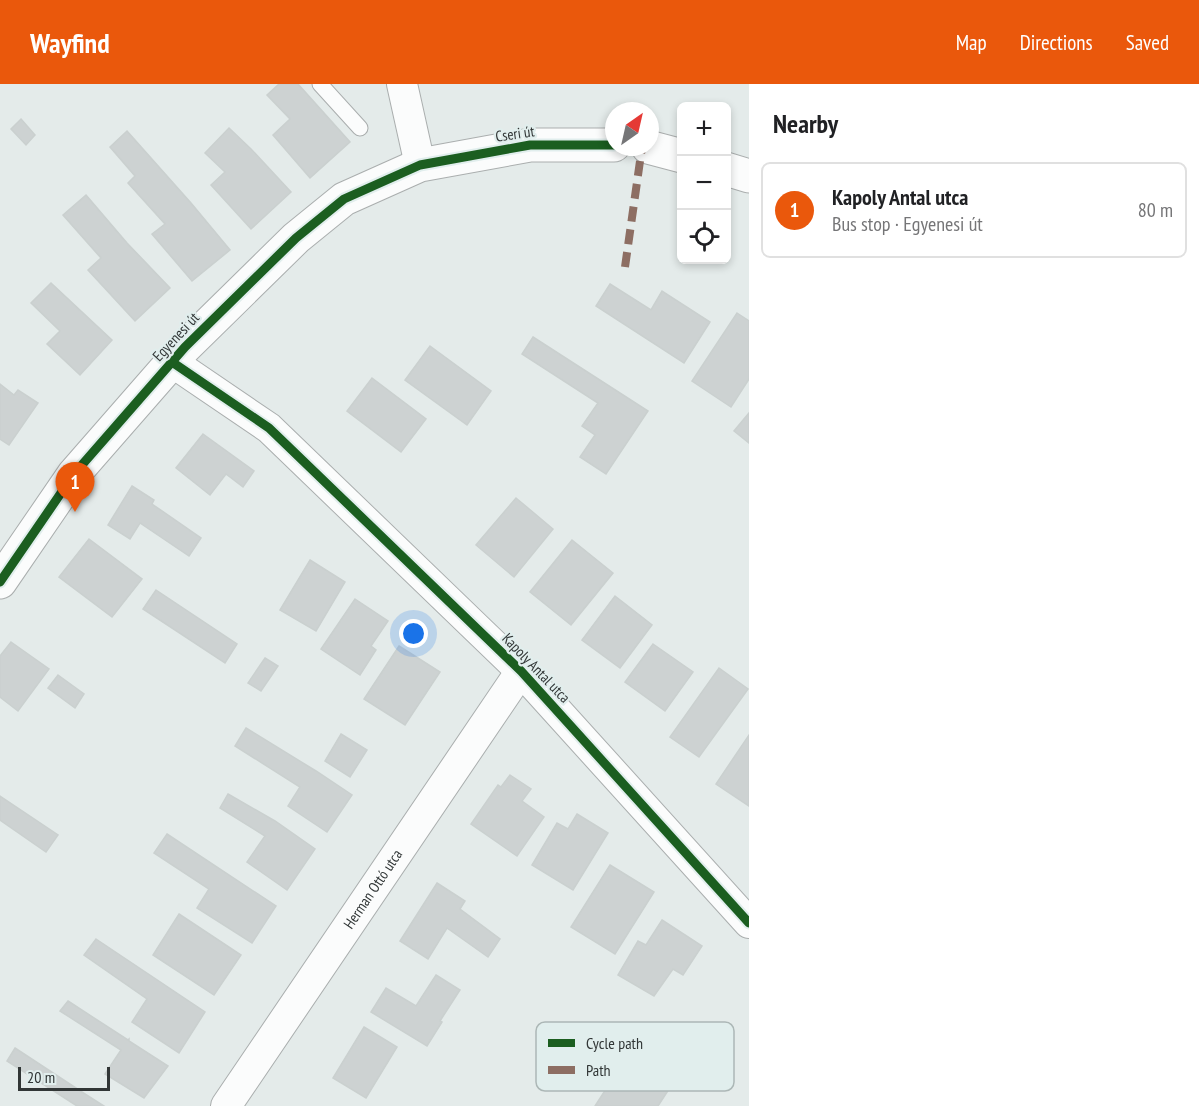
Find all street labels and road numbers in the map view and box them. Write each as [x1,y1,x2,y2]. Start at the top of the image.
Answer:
street label: Cseri út [494,121,536,146]
street label: Egyenesi út [148,308,203,365]
street label: Kapoly Antal utca [498,629,574,707]
street label: Herman Ottó utca [339,846,406,932]

